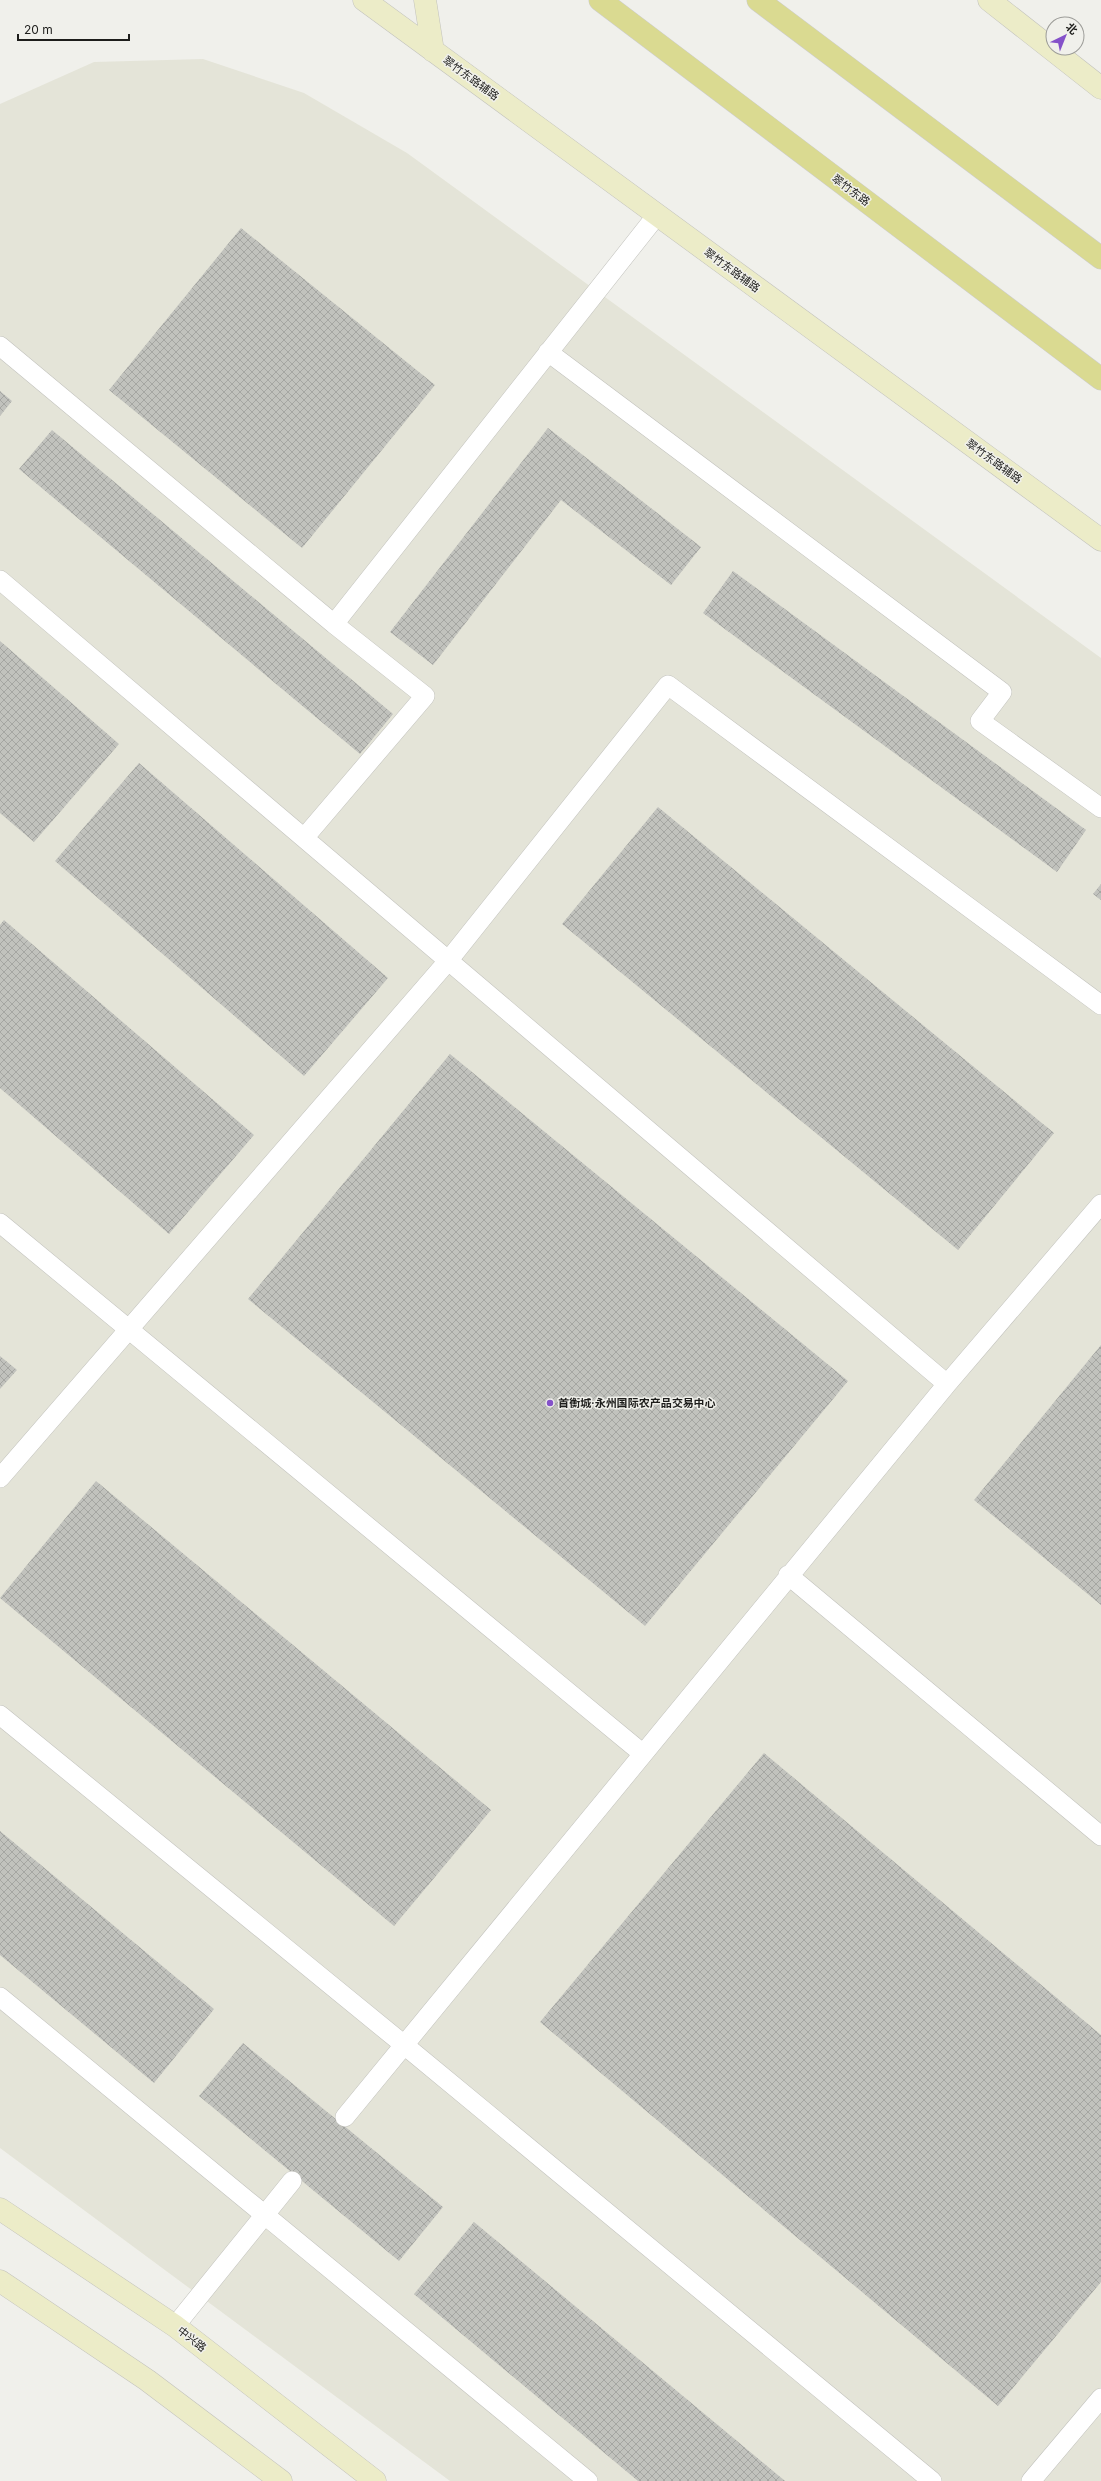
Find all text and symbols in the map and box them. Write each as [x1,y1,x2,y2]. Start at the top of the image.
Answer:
scale bar [18,16,129,42]
north arrow [1045,16,1085,56]
text: 北 [1063,20,1081,38]
text: 20 m [24,22,53,37]
street label: 翠竹东路辅路 [440,53,502,103]
street label: 翠竹东路 [829,171,873,209]
street label: 翠竹东路辅路 [701,245,763,295]
street label: 翠竹东路辅路 [963,436,1025,486]
place label: 首衡城·永州国际农产品交易中心 [558,1396,716,1410]
marker: 首衡城·永州国际农产品交易中心 [545,1398,555,1408]
street label: 中兴路 [175,2323,209,2355]

